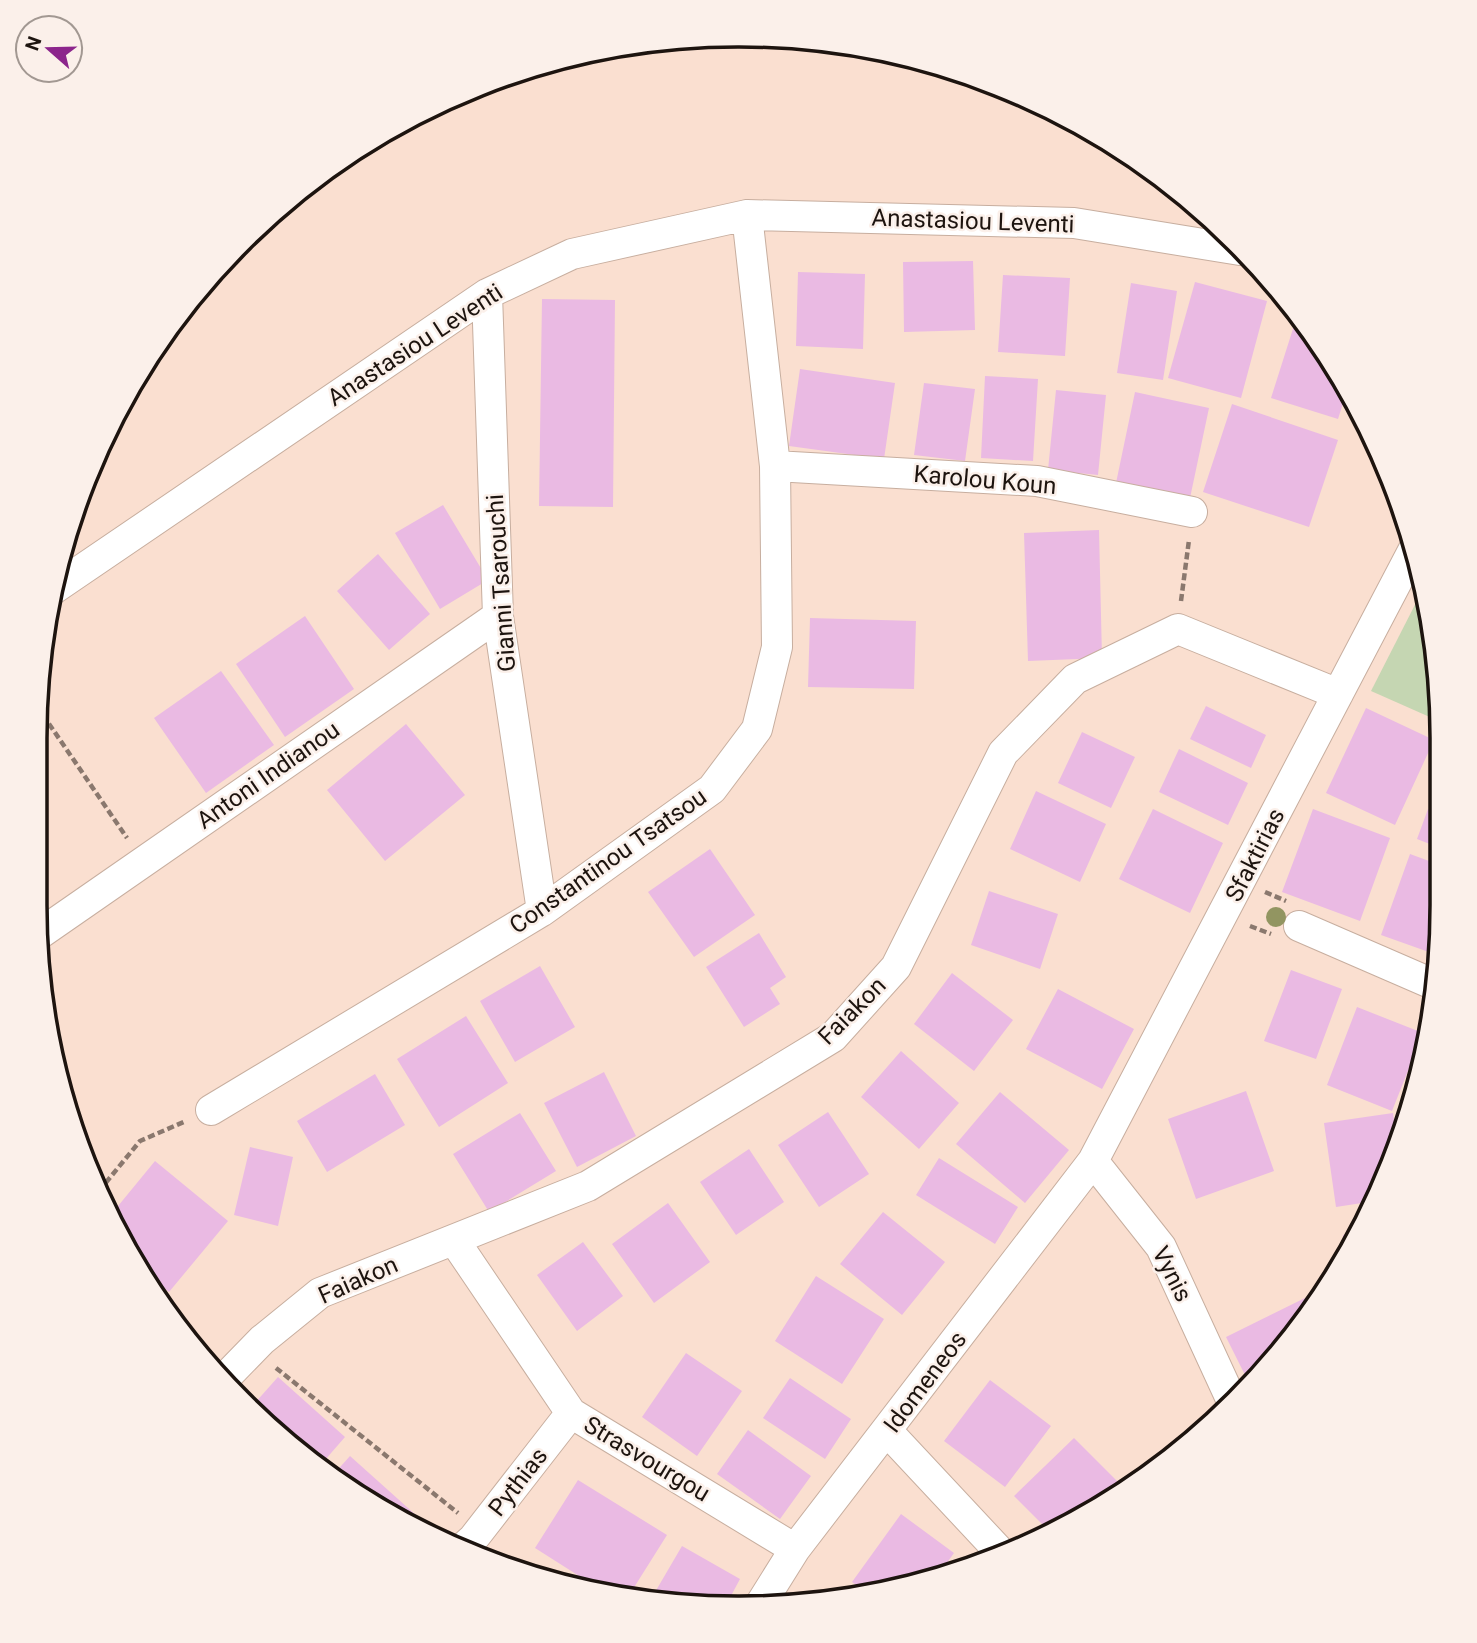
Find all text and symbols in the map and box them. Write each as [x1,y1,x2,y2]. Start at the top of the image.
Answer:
north arrow [14,14,84,84]
text: N [20,33,47,54]
street label: Anastasiou Leventi [871,203,1075,239]
street label: Anastasiou Leventi [322,278,508,412]
street label: Karolou Koun [912,460,1058,500]
street label: Gianni Tsarouchi [481,493,521,673]
street label: Antoni Indianou [191,715,345,835]
street label: Constantinou Tsatsou [504,782,712,940]
street label: Sfaktirias [1220,804,1290,906]
street label: Faiakon [812,971,892,1051]
street label: Vynis [1146,1242,1198,1306]
street label: Faiakon [314,1250,402,1310]
street label: Idomeneos [878,1326,972,1438]
street label: Strasvourgou [579,1410,715,1508]
street label: Pythias [483,1442,553,1522]

